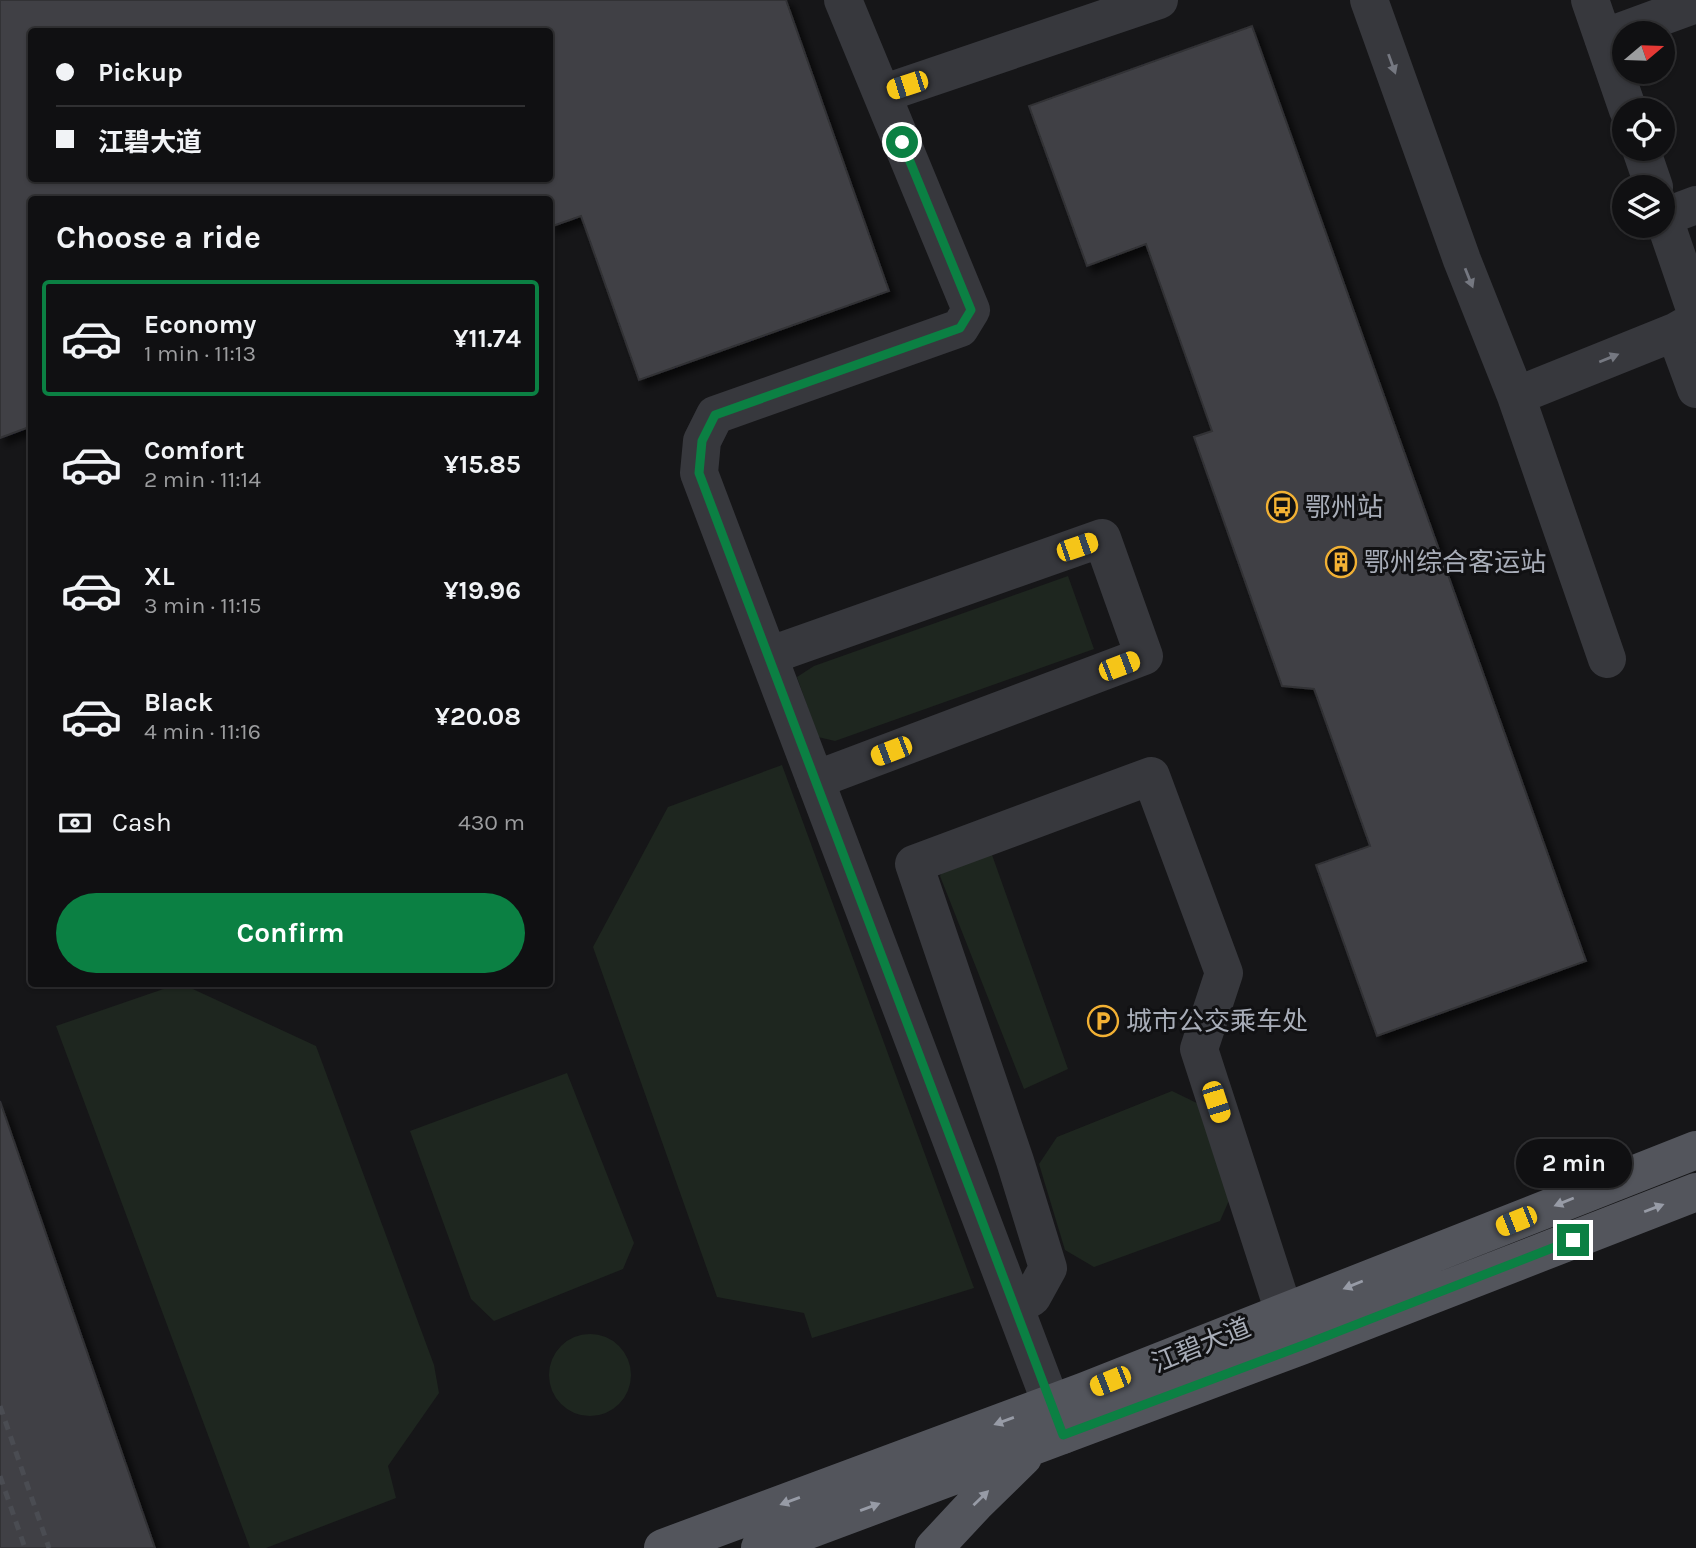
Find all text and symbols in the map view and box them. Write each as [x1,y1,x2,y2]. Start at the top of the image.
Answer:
north arrow [1612,21,1675,84]
map controls [1612,21,1675,238]
one-way arrow [1387,54,1398,75]
text: Pickup [98,57,183,88]
car [884,69,931,101]
button: locate [1612,98,1675,161]
route start [886,126,918,158]
text: 江碧大道 [98,127,202,158]
button: layers [1612,175,1675,238]
text: Choose a ride [56,219,261,256]
one-way arrow [1464,268,1475,289]
icon: car [60,307,123,370]
text: Economy [144,309,256,340]
text: ¥11.74 [453,323,521,354]
text: 1 min · 11:13 [144,340,256,367]
one-way arrow [1599,353,1620,364]
icon: car [60,433,123,496]
text: Comfort [144,435,245,466]
text: ¥15.85 [444,449,521,480]
text: 2 min · 11:14 [144,466,261,493]
bus stop icon: 鄂州站 [1265,490,1299,524]
place label: 鄂州站 [1305,492,1383,523]
car [1054,530,1101,564]
building icon: 鄂州综合客运站 [1324,545,1358,579]
place label: 鄂州综合客运站 [1364,547,1546,578]
icon: car [60,559,123,622]
text: XL [144,561,175,592]
text: ¥19.96 [443,575,521,606]
text: 3 min · 11:15 [144,592,261,619]
car [1096,649,1143,683]
icon: car [60,685,123,748]
text: Black [144,687,213,718]
text: ¥20.08 [435,701,521,732]
text: 4 min · 11:16 [144,718,261,745]
car [868,734,915,768]
icon: cash [56,804,94,842]
text: Cash [112,807,172,838]
text: 430 m [458,809,525,836]
button: Confirm [56,893,525,973]
parking icon: 城市公交乘车处 [1086,1004,1120,1038]
place label: 城市公交乘车处 [1126,1006,1308,1037]
car [1200,1079,1233,1125]
callout: 2 min [1515,1138,1631,1188]
text: 2 min [1542,1150,1606,1177]
one-way arrow [1554,1196,1575,1207]
one-way arrow [1644,1202,1665,1213]
car [1493,1203,1540,1239]
route end [1557,1224,1589,1256]
one-way arrow [1342,1280,1363,1291]
street label: 江碧大道 [1147,1312,1255,1379]
car [1087,1363,1134,1399]
one-way arrow [993,1416,1014,1427]
one-way arrow [972,1491,989,1507]
one-way arrow [780,1496,801,1507]
one-way arrow [859,1501,880,1512]

